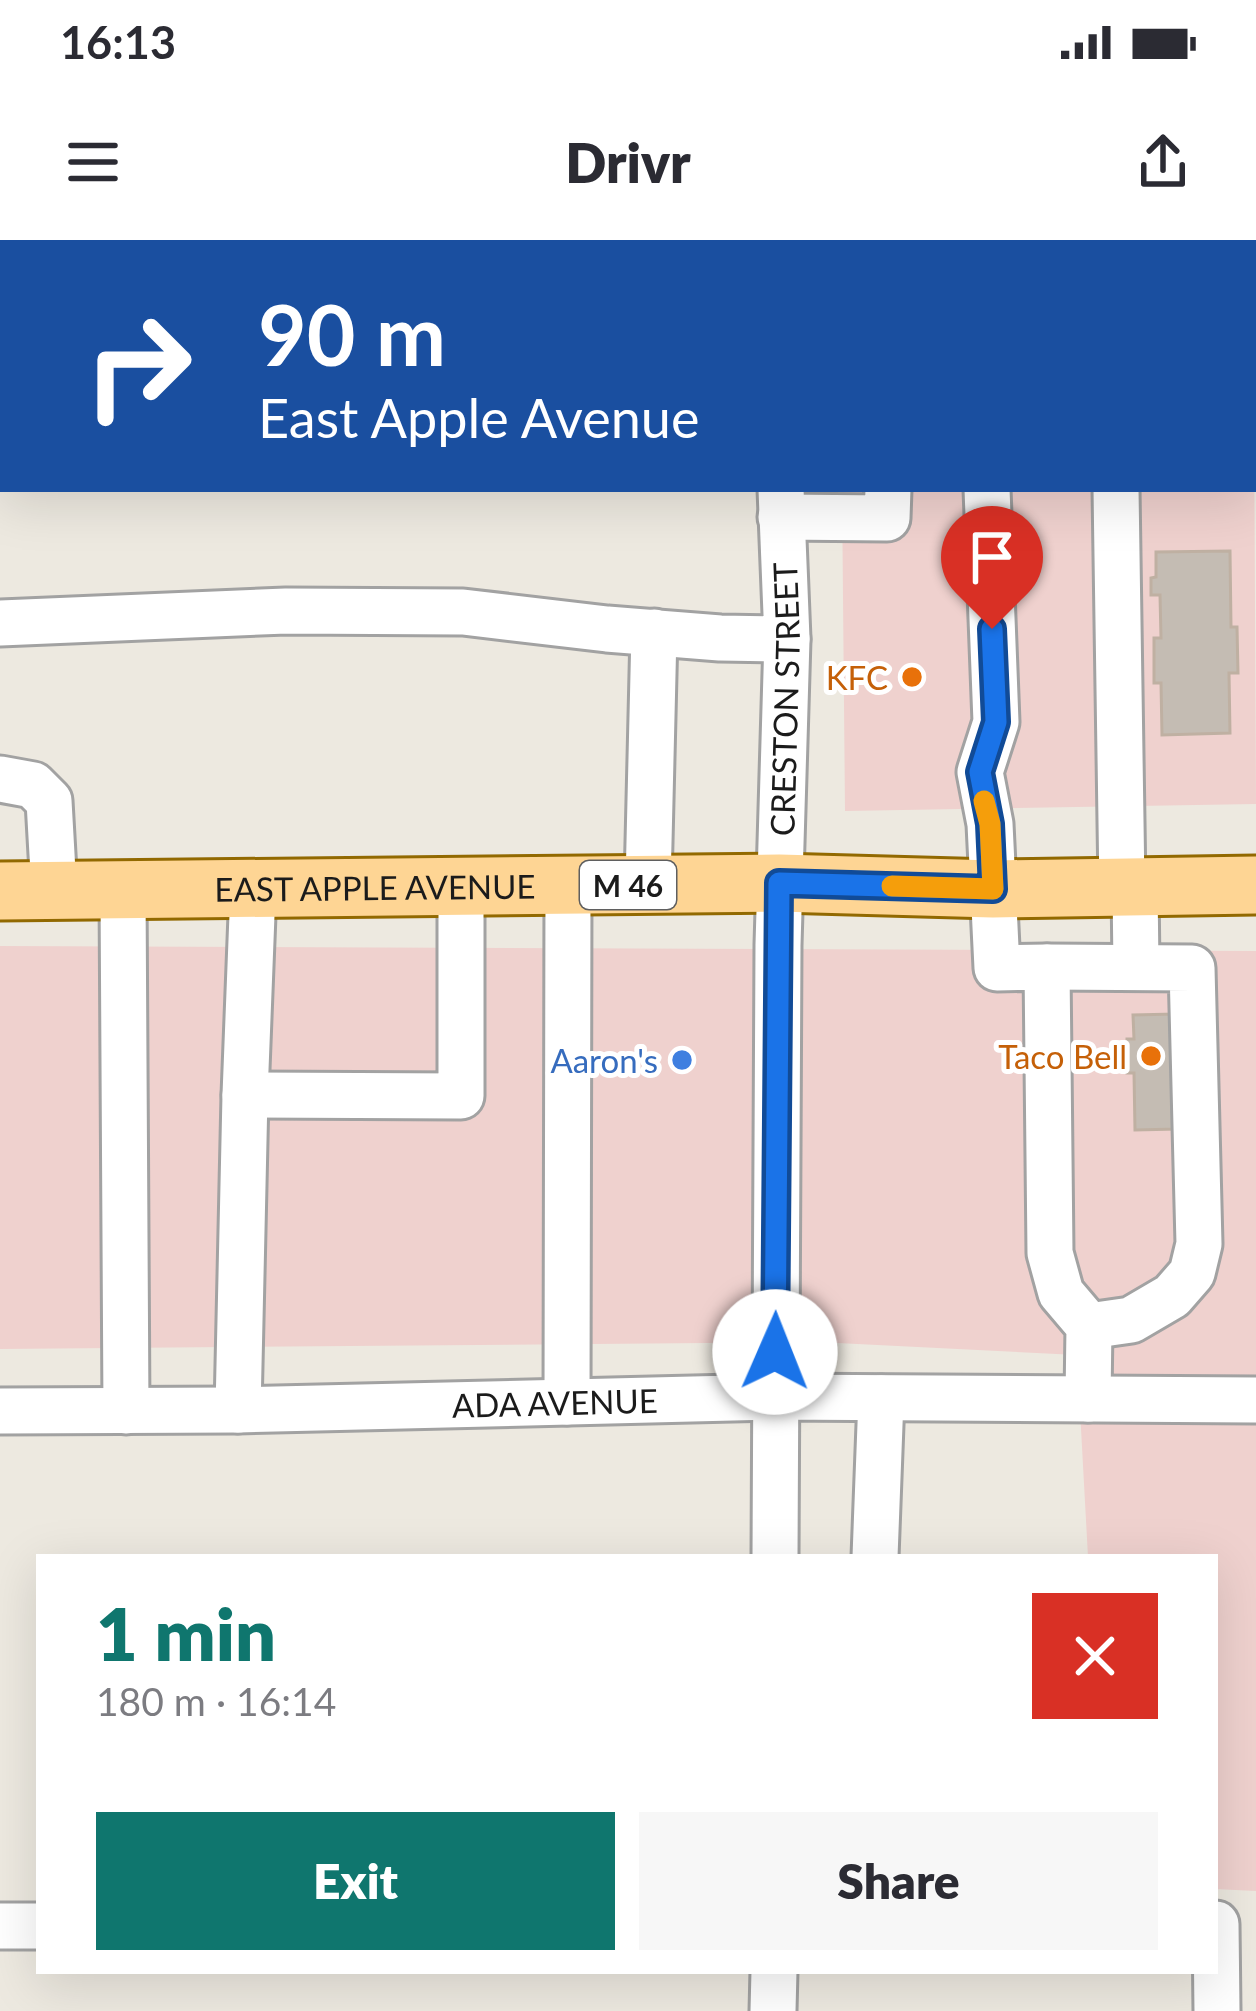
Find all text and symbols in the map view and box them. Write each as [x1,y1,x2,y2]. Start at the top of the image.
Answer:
text: 16:13 [60,15,176,69]
icon: menu [60,129,126,195]
icon: share [1130,129,1196,195]
text: Drivr [565,130,691,195]
text: 90 m [258,283,446,384]
icon: right [60,288,216,444]
text: East Apple Avenue [258,385,699,450]
pin [941,506,1043,629]
icon: arrive [959,524,1025,590]
street label: CRESTON STREET [761,561,807,837]
place label: KFC [826,657,888,697]
marker: KFC [899,664,925,690]
road number: M 46 [580,861,676,909]
street label: EAST APPLE AVENUE [214,866,536,909]
place label: Taco Bell [998,1036,1127,1076]
place label: Aaron's [550,1040,658,1080]
marker: Taco Bell [1138,1043,1164,1069]
marker: Aaron's [669,1047,695,1073]
position arrow [712,1289,838,1415]
street label: ADA AVENUE [451,1380,658,1425]
text: 1 min [96,1590,276,1676]
button: close [1032,1593,1158,1719]
text: 180 m · 16:14 [96,1678,336,1724]
button: Exit [96,1812,615,1950]
button: Share [639,1812,1158,1950]

